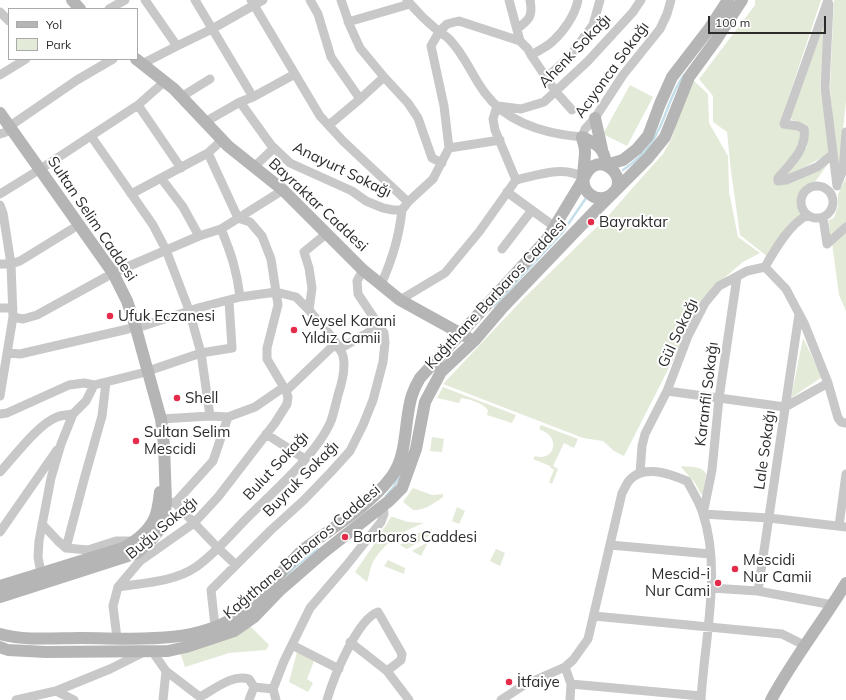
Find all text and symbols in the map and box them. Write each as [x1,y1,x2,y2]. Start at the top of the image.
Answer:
legend [8,8,138,60]
scale bar [710,8,828,34]
street label: Ahenk Sokağı [535,10,615,92]
text: 100 m [715,15,750,30]
text: Yol [46,17,62,32]
street label: Acıyonca Sokağı [571,18,653,122]
text: Park [46,37,71,52]
street label: Anayurt Sokağı [290,138,394,202]
street label: Sultan Selim Caddesi [44,153,140,285]
street label: Bayraktar Caddesi [265,154,371,256]
place label: Bayraktar [599,213,668,231]
street label: Kağıthane Barbaros Caddesi [422,215,570,373]
marker: Bayraktar [586,217,596,227]
street label: Gül Sokağı [654,296,702,370]
place label: Ufuk Eczanesi [118,307,215,325]
marker: Ufuk Eczanesi [105,311,115,321]
place label: Veysel Karani Yıldız Camii [302,312,396,347]
marker: Veysel Karani Yıldız Camii [289,325,299,335]
street label: Karanfil Sokağı [692,341,722,447]
place label: Shell [185,389,218,407]
marker: Shell [172,393,182,403]
street label: Lale Sokağı [751,409,779,491]
place label: Sultan Selim Mescidi [144,423,230,458]
street label: Bulut Sokağı [240,428,312,504]
marker: Sultan Selim Mescidi [131,436,141,446]
street label: Buyruk Sokağı [259,437,343,521]
street label: Kağıthane Barbaros Caddesi [220,481,384,623]
street label: Buğu Sokağı [123,493,201,563]
place label: Barbaros Caddesi [353,528,477,546]
marker: Barbaros Caddesi [340,532,350,542]
place label: Mescidi Nur Camii [743,551,812,586]
marker: Mescidi Nur Camii [730,564,740,574]
place label: Mescid-i Nur Cami [645,565,710,600]
marker: Mescid-i Nur Cami [713,578,723,588]
place label: İtfaiye [517,673,560,691]
marker: İtfaiye [504,677,514,687]

